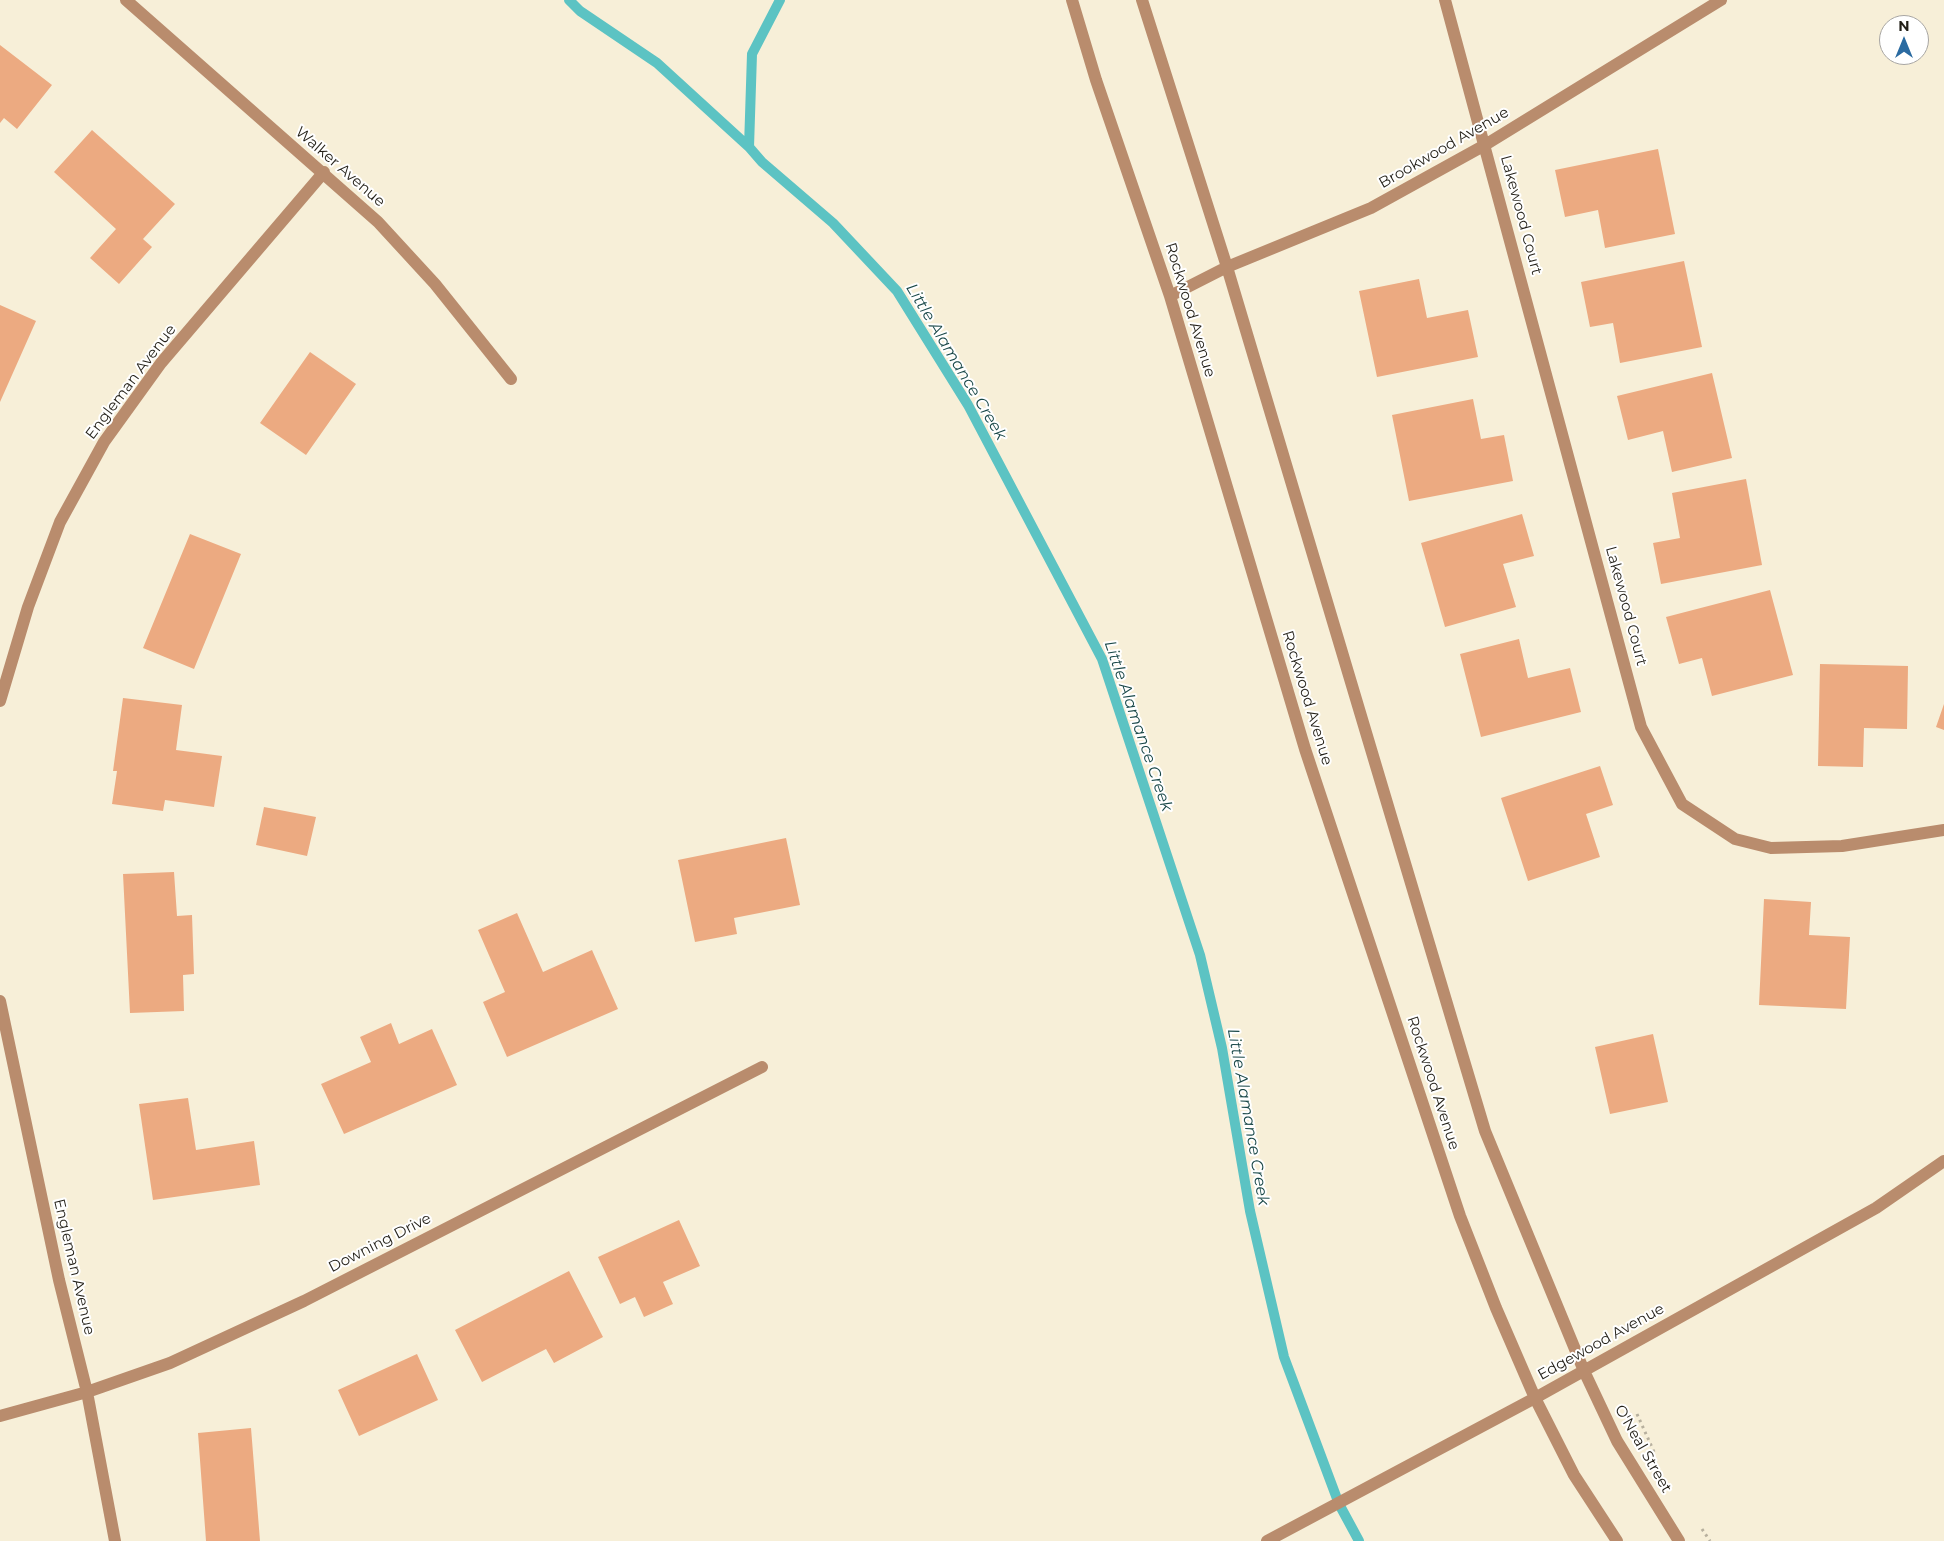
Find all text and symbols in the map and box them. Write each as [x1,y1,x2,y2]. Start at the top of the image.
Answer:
north arrow [1879,15,1929,65]
text: N [1898,17,1910,35]
street label: Brookwood Avenue [1376,103,1512,193]
street label: Walker Avenue [291,123,389,211]
street label: Lakewood Court [1496,153,1546,277]
street label: Rockwood Avenue [1161,241,1219,379]
water label: Little Alamance Creek [902,280,1010,444]
street label: Engleman Avenue [82,321,180,443]
street label: Lakewood Court [1601,544,1651,668]
street label: Rockwood Avenue [1278,629,1336,767]
water label: Little Alamance Creek [1100,638,1176,814]
street label: Rockwood Avenue [1403,1014,1463,1152]
water label: Little Alamance Creek [1223,1027,1273,1207]
street label: Engleman Avenue [50,1197,98,1337]
street label: Downing Drive [326,1209,434,1277]
street label: Edgewood Avenue [1535,1300,1667,1384]
street label: O'Neal Street [1611,1402,1675,1496]

